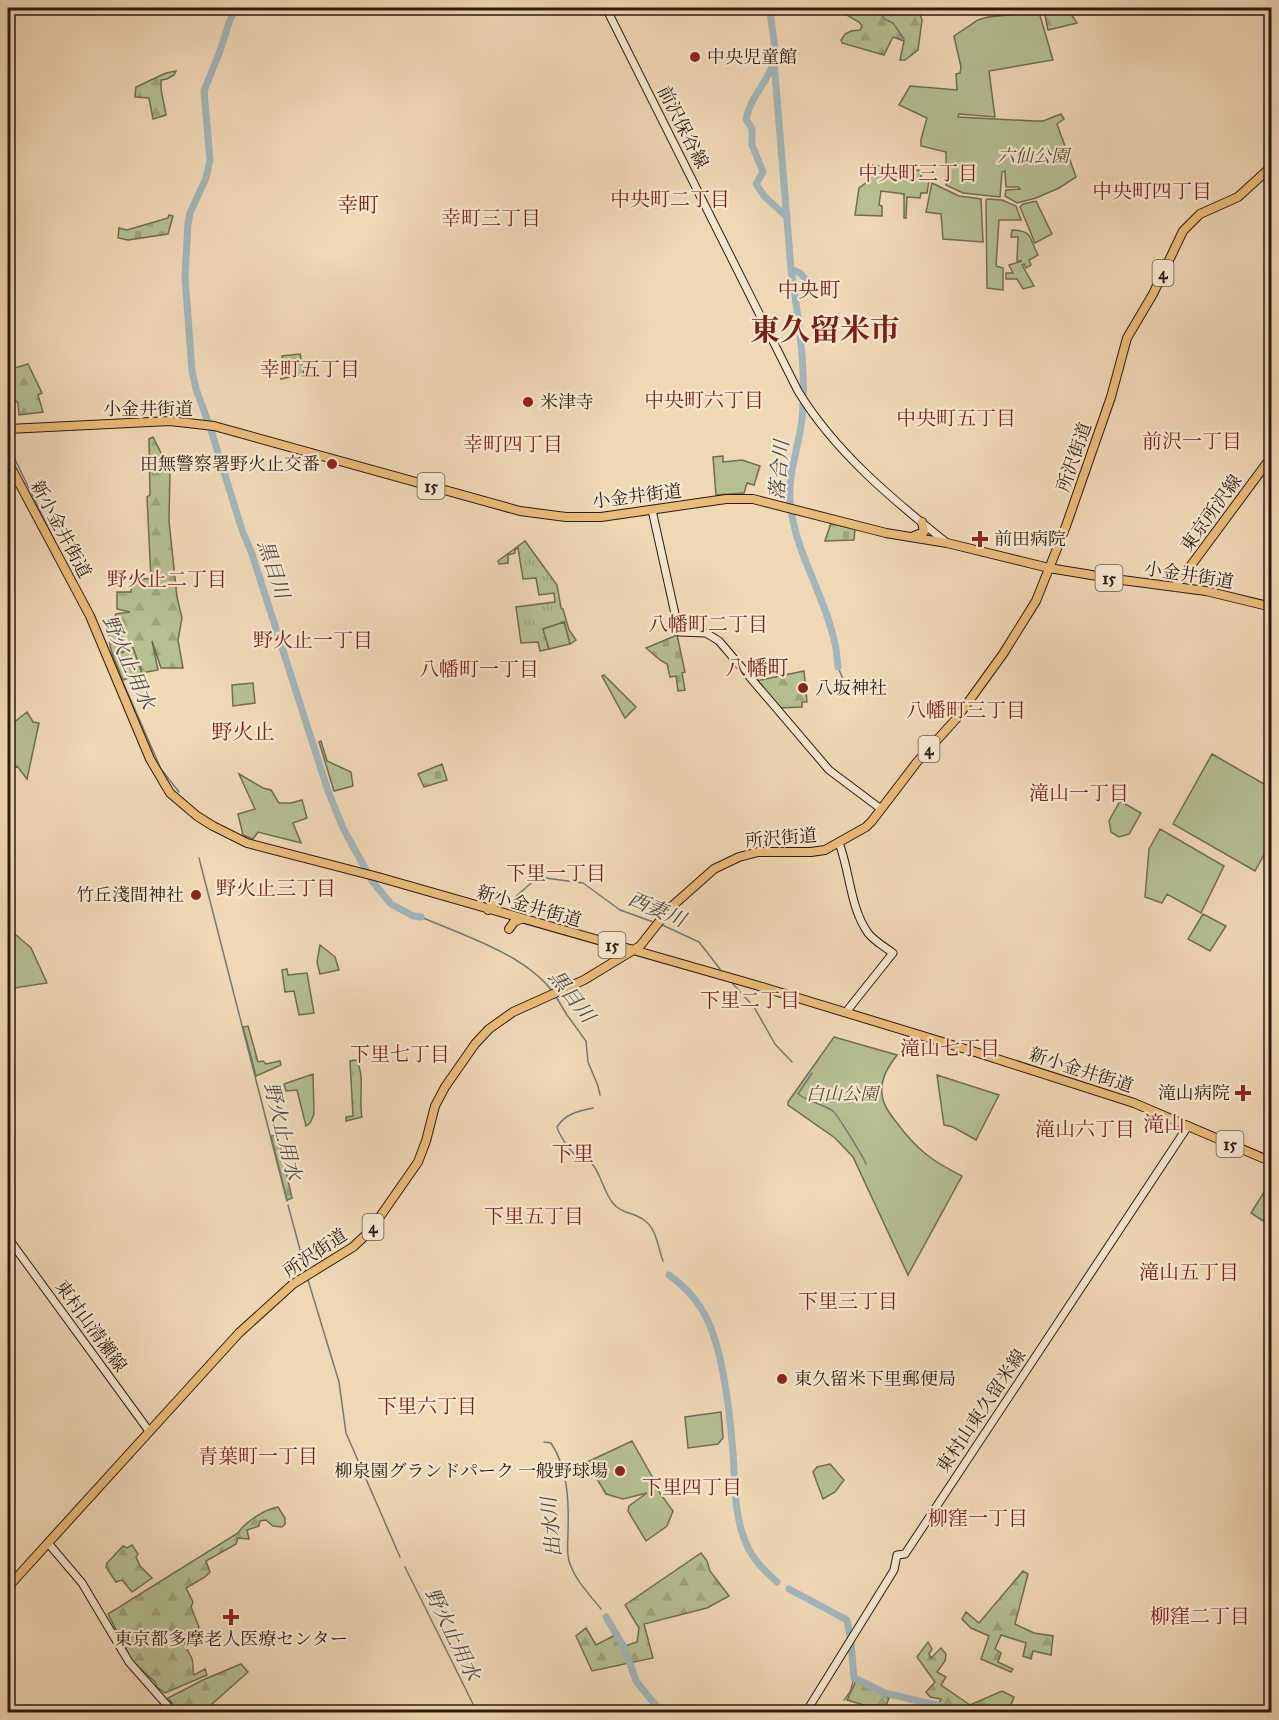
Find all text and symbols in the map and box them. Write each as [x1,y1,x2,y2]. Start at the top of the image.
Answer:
place label: 中央児童館 [707,46,797,68]
marker: 中央児童館 [688,50,702,64]
street label: 前沢保谷線 [653,82,713,172]
park label: 六仙公園 [997,145,1072,167]
district label: 中央町三丁目 [858,161,978,185]
district label: 中央町四丁目 [1092,179,1212,203]
district label: 中央町二丁目 [610,187,730,211]
district label: 幸町 [337,192,379,218]
district label: 幸町三丁目 [441,206,541,230]
road number: 4 [1152,260,1174,286]
district label: 中央町 [778,277,841,303]
district label: 東久留米市 [750,312,900,348]
district label: 幸町五丁目 [260,357,360,381]
district label: 中央町六丁目 [644,388,764,412]
place label: 米津寺 [540,391,594,413]
marker: 米津寺 [521,395,535,409]
street label: 小金井街道 [103,398,193,420]
district label: 中央町五丁目 [896,406,1016,430]
street label: 所沢街道 [1052,419,1096,495]
district label: 前沢一丁目 [1142,429,1242,453]
district label: 幸町四丁目 [463,432,563,456]
water label: 落合川 [764,437,794,501]
place label: 田無警察署野火止交番 [140,453,320,475]
marker: 田無警察署野火止交番 [325,457,339,471]
street label: 東京所沢線 [1176,470,1246,556]
road number: 15 [418,473,444,499]
street label: 新小金井街道 [26,476,96,582]
street label: 小金井街道 [591,480,683,512]
place label: 前田病院 [994,528,1066,550]
marker: 前田病院 [971,530,989,548]
water label: 黒目川 [253,537,295,603]
street label: 小金井街道 [1143,557,1235,593]
road number: 15 [1096,565,1122,591]
district label: 野火止二丁目 [107,567,227,591]
water label: 野火止用水 [98,611,161,714]
district label: 八幡町二丁目 [648,612,768,636]
district label: 野火止一丁目 [253,628,373,652]
district label: 八幡町 [726,655,789,681]
district label: 八幡町一丁目 [419,657,539,681]
place label: 八坂神社 [815,677,887,699]
marker: 八坂神社 [796,681,810,695]
district label: 八幡町三丁目 [906,698,1026,722]
district label: 野火止 [212,719,275,745]
road number: 4 [918,736,940,762]
district label: 滝山一丁目 [1029,781,1129,805]
street label: 所沢街道 [744,824,818,852]
district label: 下里一丁目 [506,861,606,885]
district label: 野火止三丁目 [216,876,336,900]
street label: 新小金井街道 [474,881,584,931]
place label: 竹丘淺間神社 [76,884,184,906]
water label: 西妻川 [625,886,691,933]
marker: 竹丘淺間神社 [189,888,203,902]
road number: 15 [598,932,626,958]
water label: 黒目川 [544,965,601,1029]
district label: 下里二丁目 [700,988,800,1012]
district label: 滝山七丁目 [900,1036,1000,1060]
district label: 下里七丁目 [350,1042,450,1066]
street label: 新小金井街道 [1026,1043,1136,1097]
water label: 野火止用水 [259,1080,307,1184]
place label: 滝山病院 [1158,1082,1230,1104]
park label: 白山公園 [806,1083,881,1105]
marker: 滝山病院 [1234,1084,1252,1102]
district label: 滝山 [1143,1111,1185,1137]
district label: 滝山六丁目 [1035,1117,1135,1141]
road number: 15 [1216,1131,1244,1157]
district label: 下里 [552,1141,594,1167]
district label: 下里五丁目 [484,1204,584,1228]
road number: 4 [362,1214,384,1240]
street label: 所沢街道 [279,1224,351,1282]
district label: 滝山五丁目 [1139,1260,1239,1284]
street label: 東村山清瀬線 [50,1276,132,1376]
district label: 下里三丁目 [798,1289,898,1313]
street label: 東村山東久留米線 [932,1345,1030,1477]
place label: 東久留米下里郵便局 [794,1368,956,1390]
marker: 東久留米下里郵便局 [775,1372,789,1386]
district label: 下里六丁目 [377,1394,477,1418]
district label: 青葉町一丁目 [198,1444,318,1468]
place label: 柳泉園グランドパーク 一般野球場 [334,1460,608,1482]
marker: 柳泉園グランドパーク 一般野球場 [613,1464,627,1478]
district label: 下里四丁目 [642,1475,742,1499]
water label: 出水川 [536,1494,566,1558]
district label: 柳窪一丁目 [928,1506,1028,1530]
water label: 野火止用水 [420,1584,487,1686]
district label: 柳窪二丁目 [1150,1604,1250,1628]
marker: 東京都多摩老人医療センター [222,1608,240,1626]
place label: 東京都多摩老人医療センター [114,1628,348,1650]

